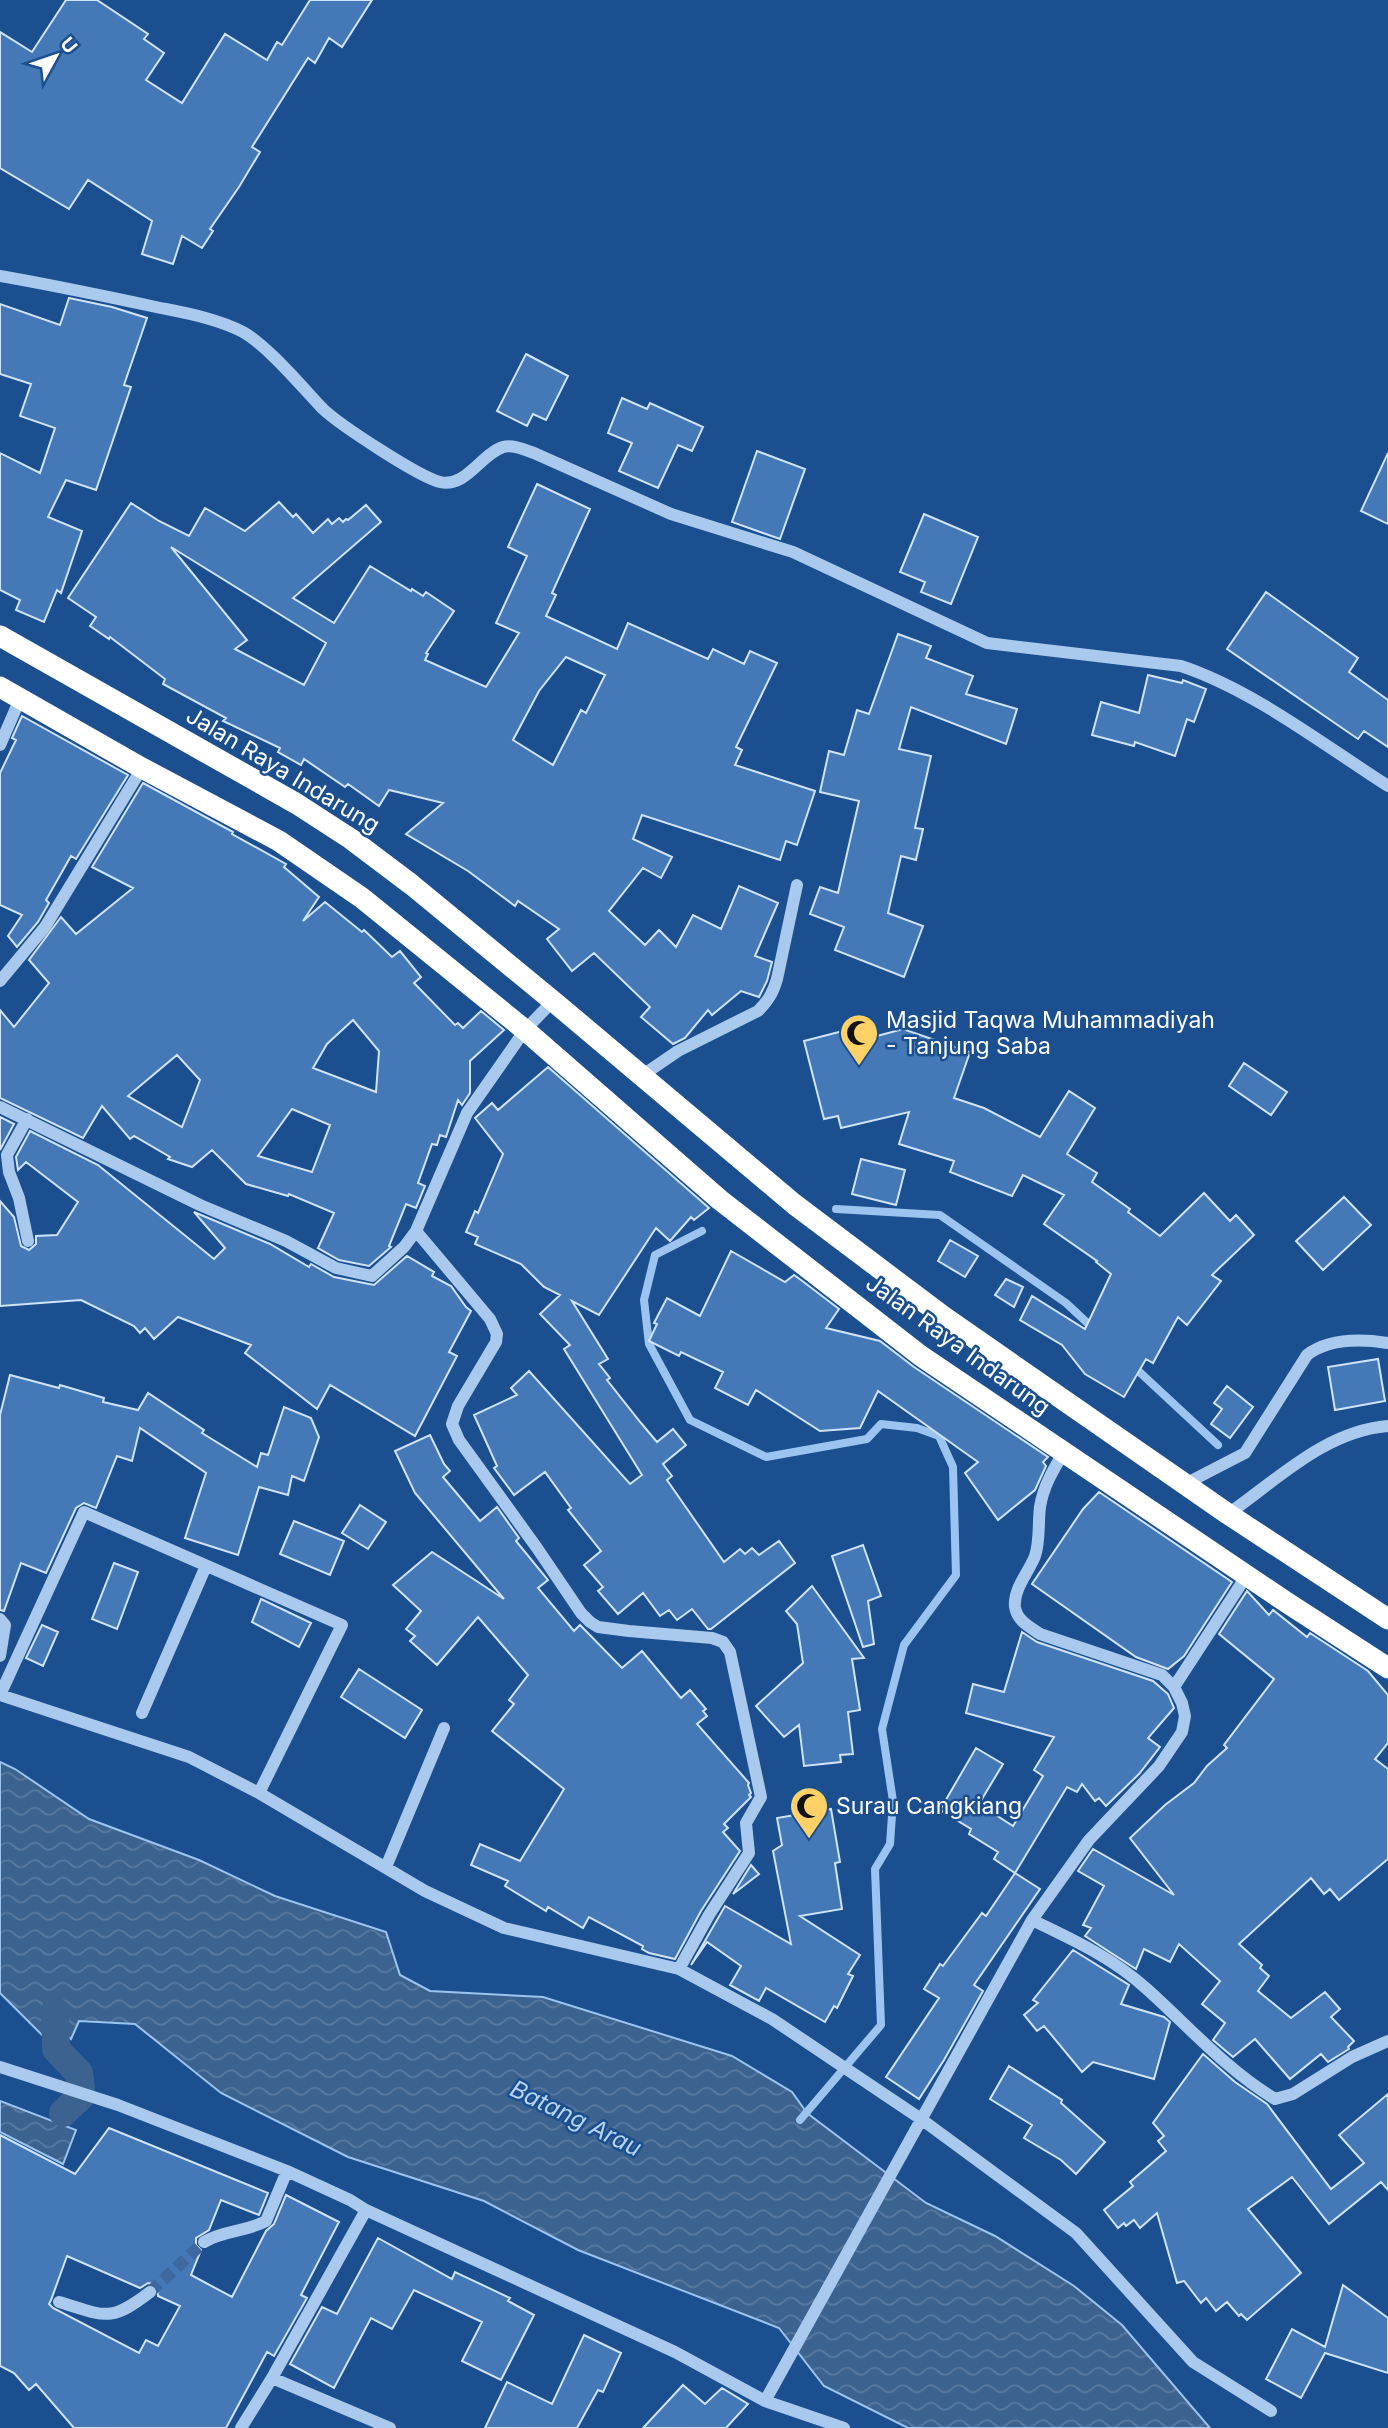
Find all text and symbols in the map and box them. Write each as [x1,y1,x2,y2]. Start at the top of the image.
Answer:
north arrow [21,21,91,91]
text: U [55,33,82,58]
street label: Jalan Raya Indarung [181,701,385,839]
place label: Masjid Taqwa Muhammadiyah - Tanjung Saba [886,1006,1215,1060]
mosque icon: Masjid Taqwa Muhammadiyah - Tanjung Saba [838,1012,880,1067]
street label: Jalan Raya Indarung [860,1269,1056,1421]
mosque icon: Surau Cangkiang [788,1785,830,1840]
place label: Surau Cangkiang [836,1792,1022,1820]
water label: Batang Arau [506,2074,646,2162]

